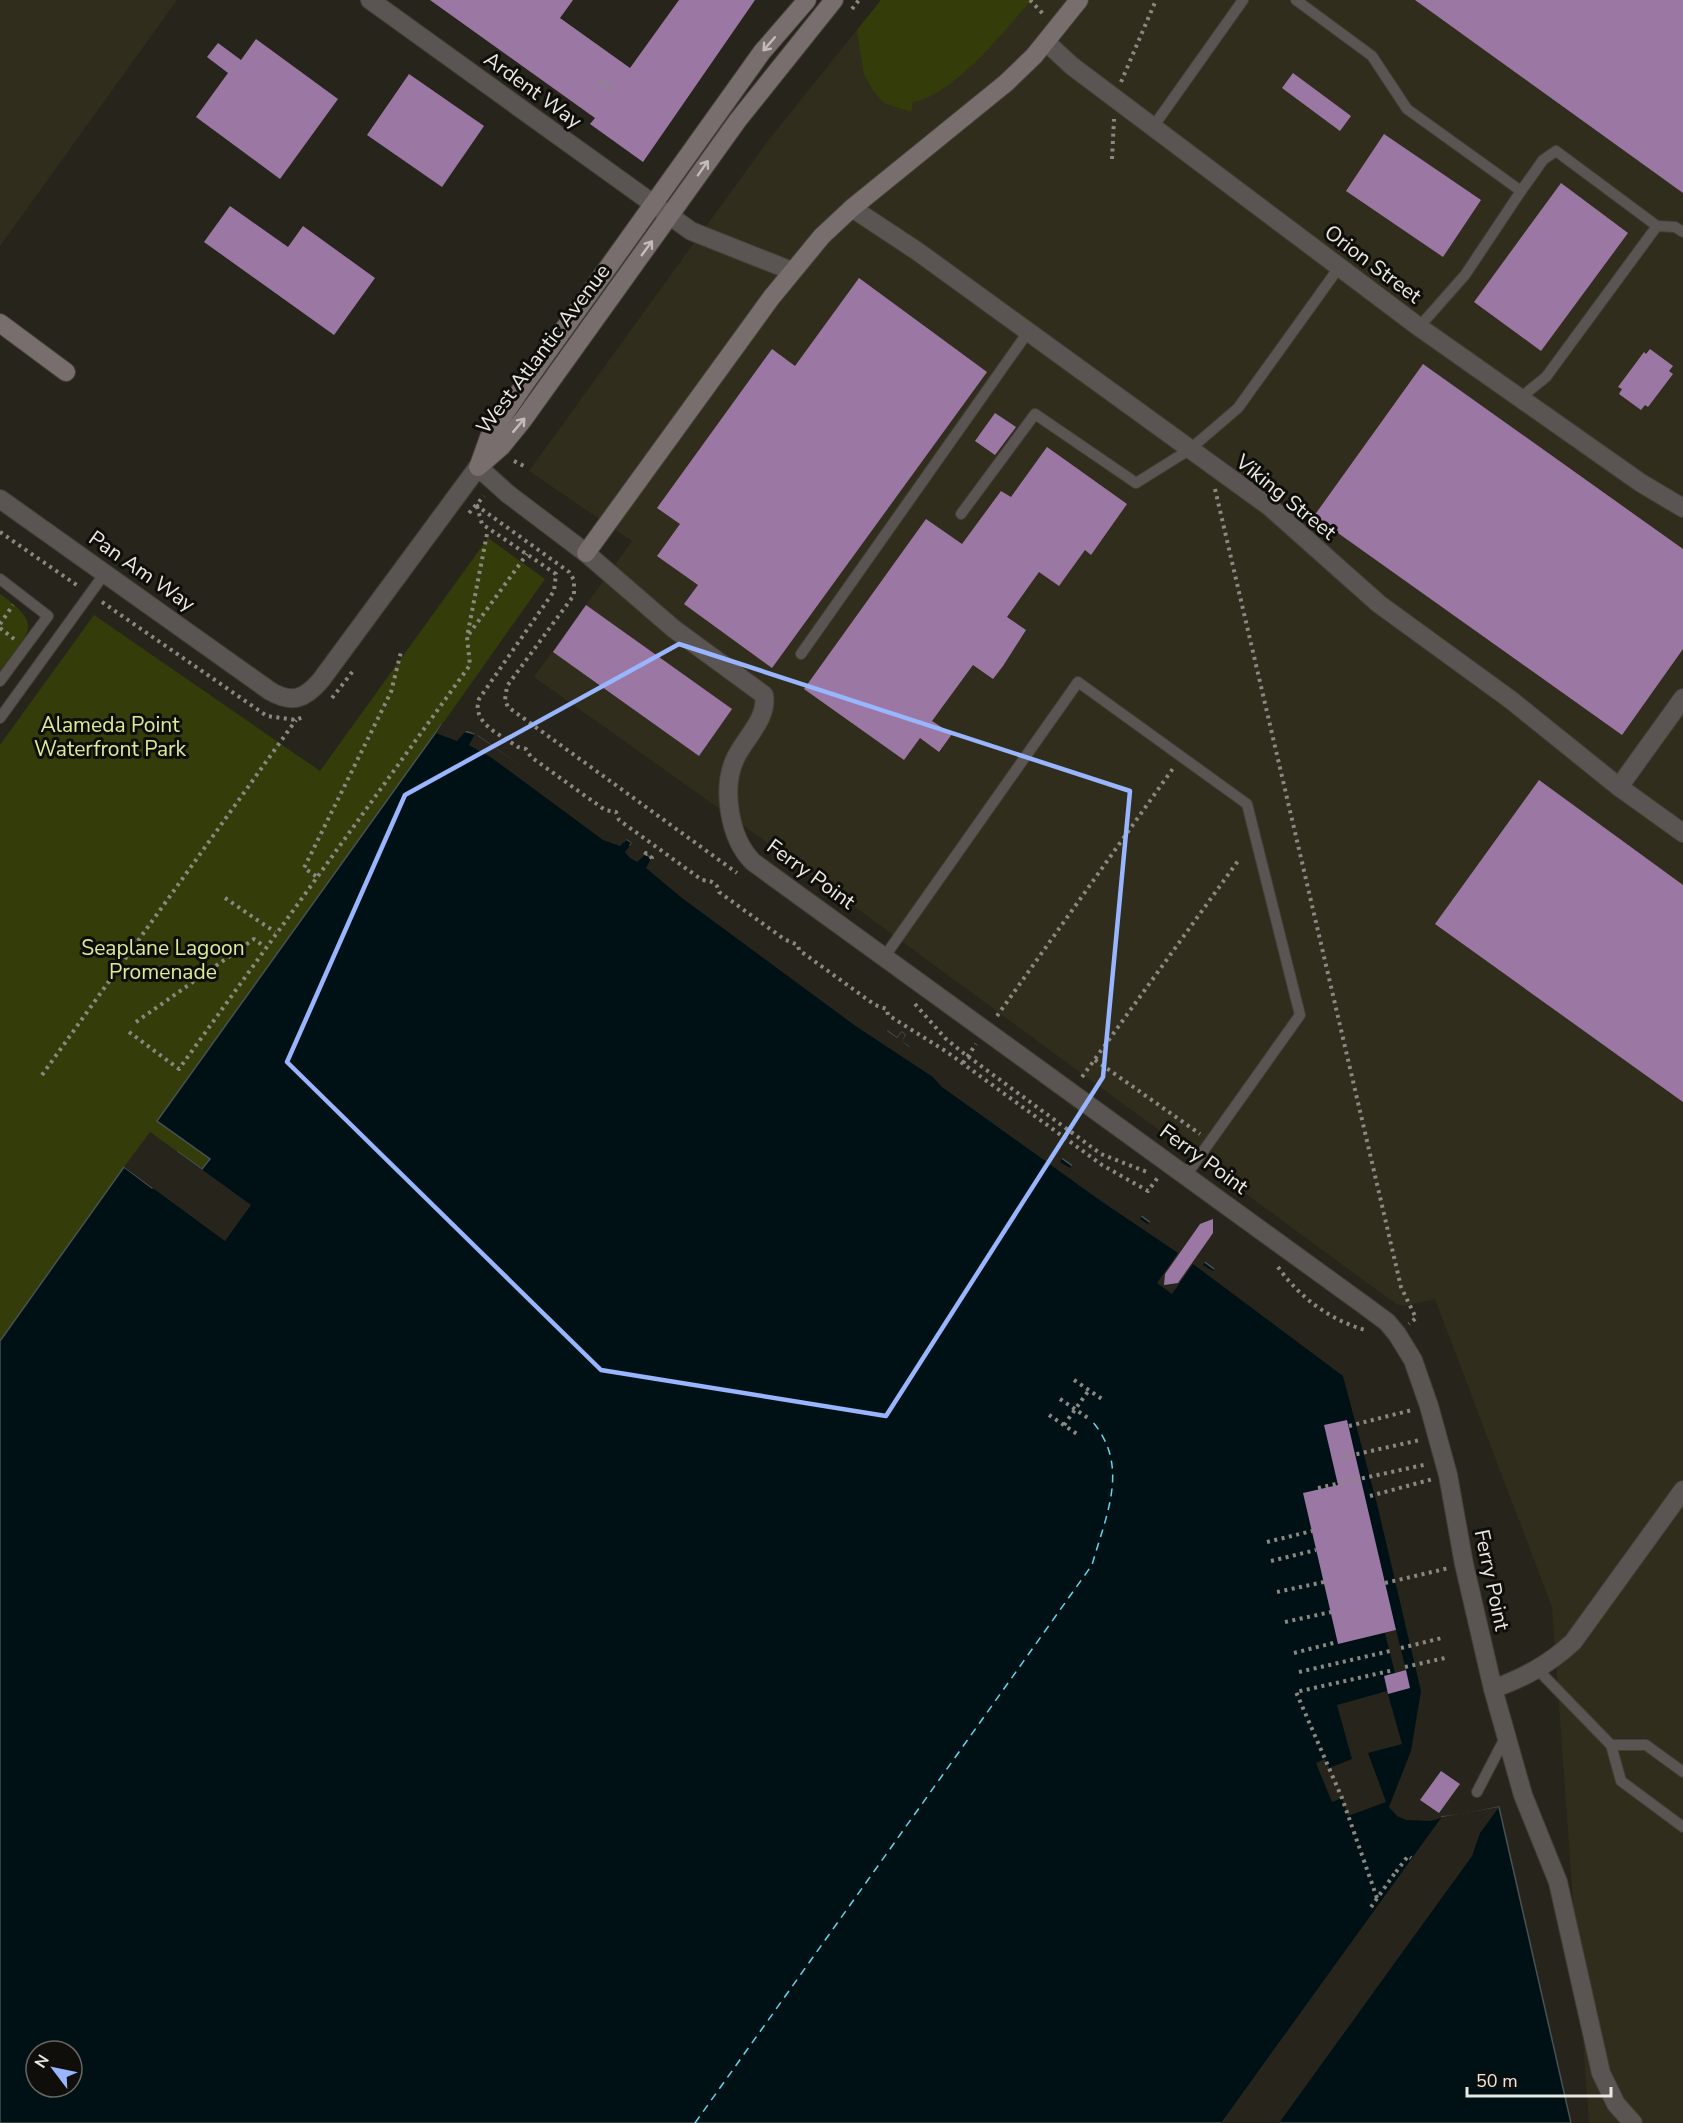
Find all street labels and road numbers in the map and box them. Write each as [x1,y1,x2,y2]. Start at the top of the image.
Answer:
street label: Ardent Way [478,45,588,135]
street label: Orion Street [1319,218,1428,310]
street label: West Atlantic Avenue [470,258,616,440]
street label: Viking Street [1229,447,1343,547]
street label: Pan Am Way [83,524,201,618]
street label: Ferry Point [761,832,861,916]
street label: Ferry Point [1154,1117,1254,1201]
street label: Ferry Point [1468,1527,1517,1634]

